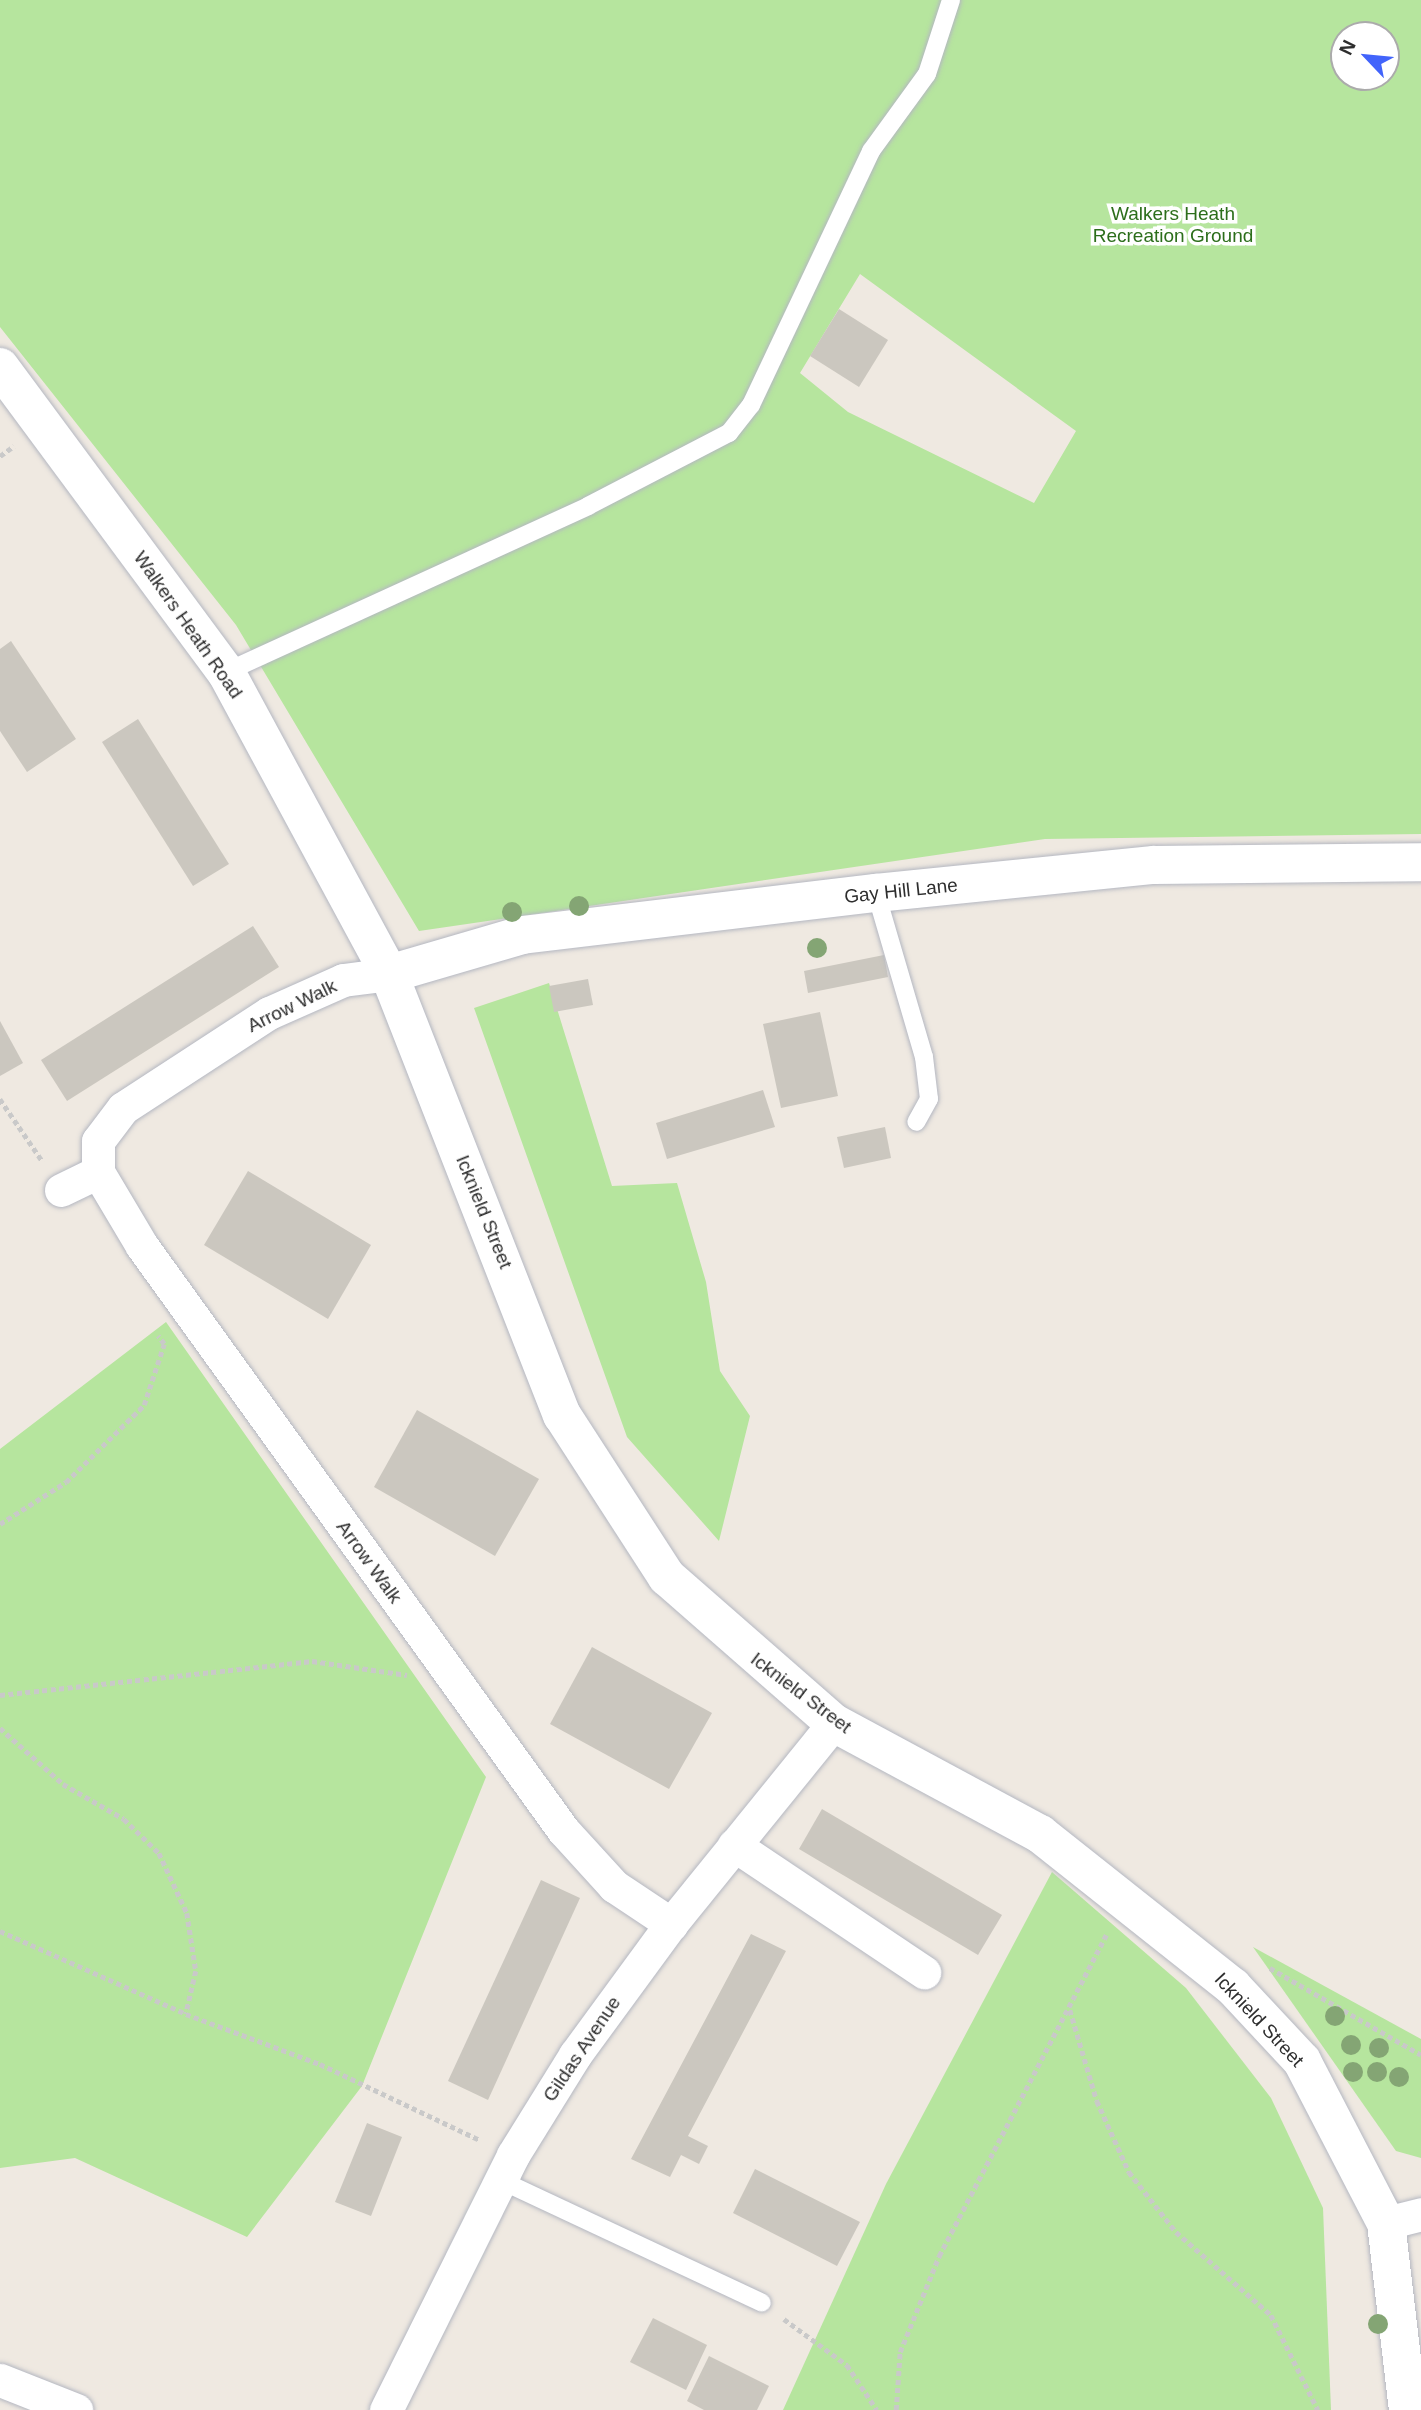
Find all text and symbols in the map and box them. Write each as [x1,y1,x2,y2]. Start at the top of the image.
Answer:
north arrow [1330,21,1400,91]
text: N [1335,37,1360,58]
park label: Walkers Heath Recreation Ground [1093,203,1253,247]
street label: Walkers Heath Road [129,547,247,703]
street label: Gay Hill Lane [843,874,959,908]
street label: Arrow Walk [244,975,340,1037]
street label: Icknield Street [451,1152,517,1272]
street label: Arrow Walk [331,1516,407,1608]
street label: Icknield Street [746,1648,856,1738]
street label: Icknield Street [1210,1968,1308,2072]
street label: Gildas Avenue [538,1992,626,2106]

